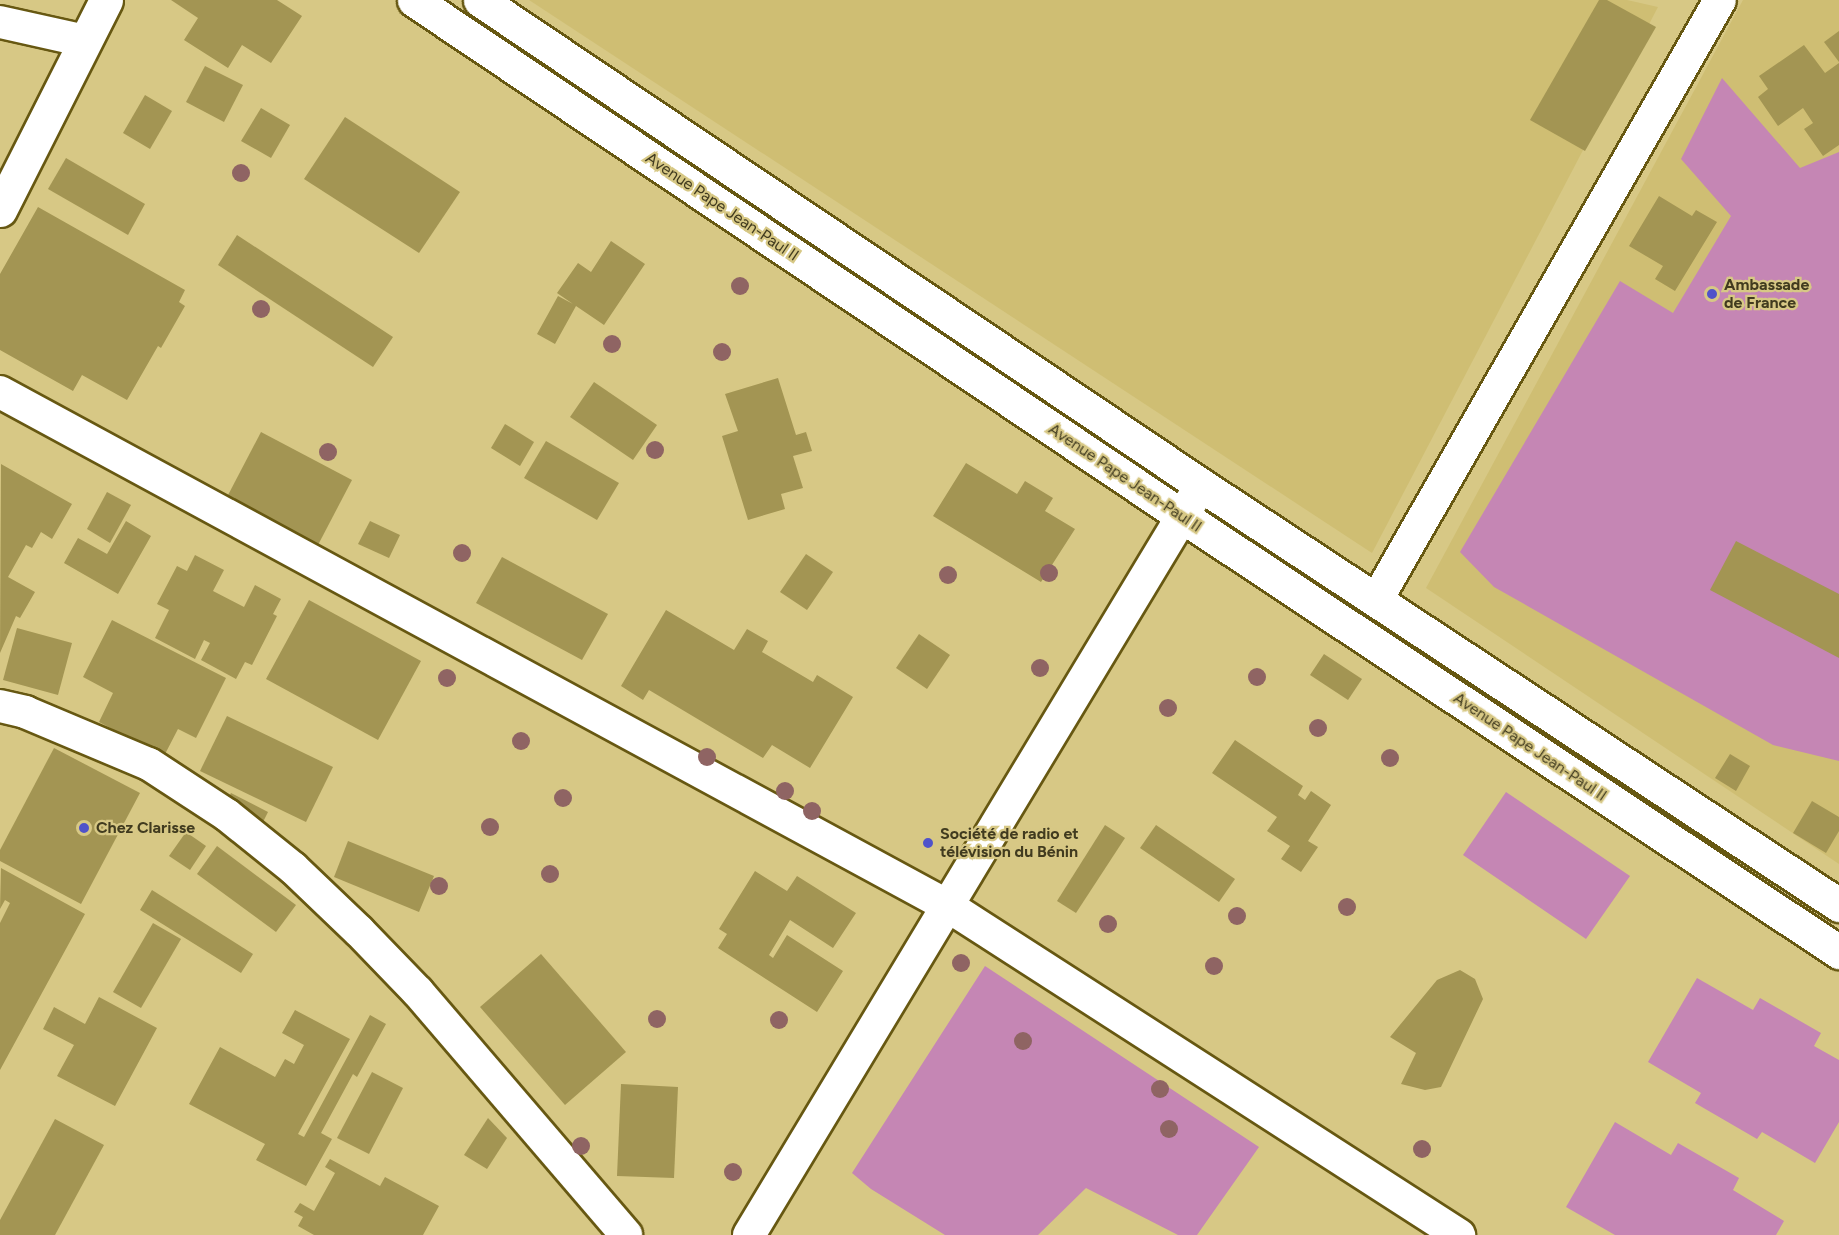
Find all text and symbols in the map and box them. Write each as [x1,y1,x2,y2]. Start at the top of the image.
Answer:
street label: Avenue Pape Jean-Paul II [642,149,802,265]
place label: Ambassade de France [1724,275,1809,313]
marker: Ambassade de France [1705,287,1719,301]
street label: Avenue Pape Jean-Paul II [1045,420,1205,536]
street label: Avenue Pape Jean-Paul II [1450,689,1610,805]
place label: Chez Clarisse [96,818,195,838]
marker: Chez Clarisse [77,821,91,835]
place label: Société de radio et télévision du Bénin [940,824,1079,862]
marker: Société de radio et télévision du Bénin [921,836,935,850]

